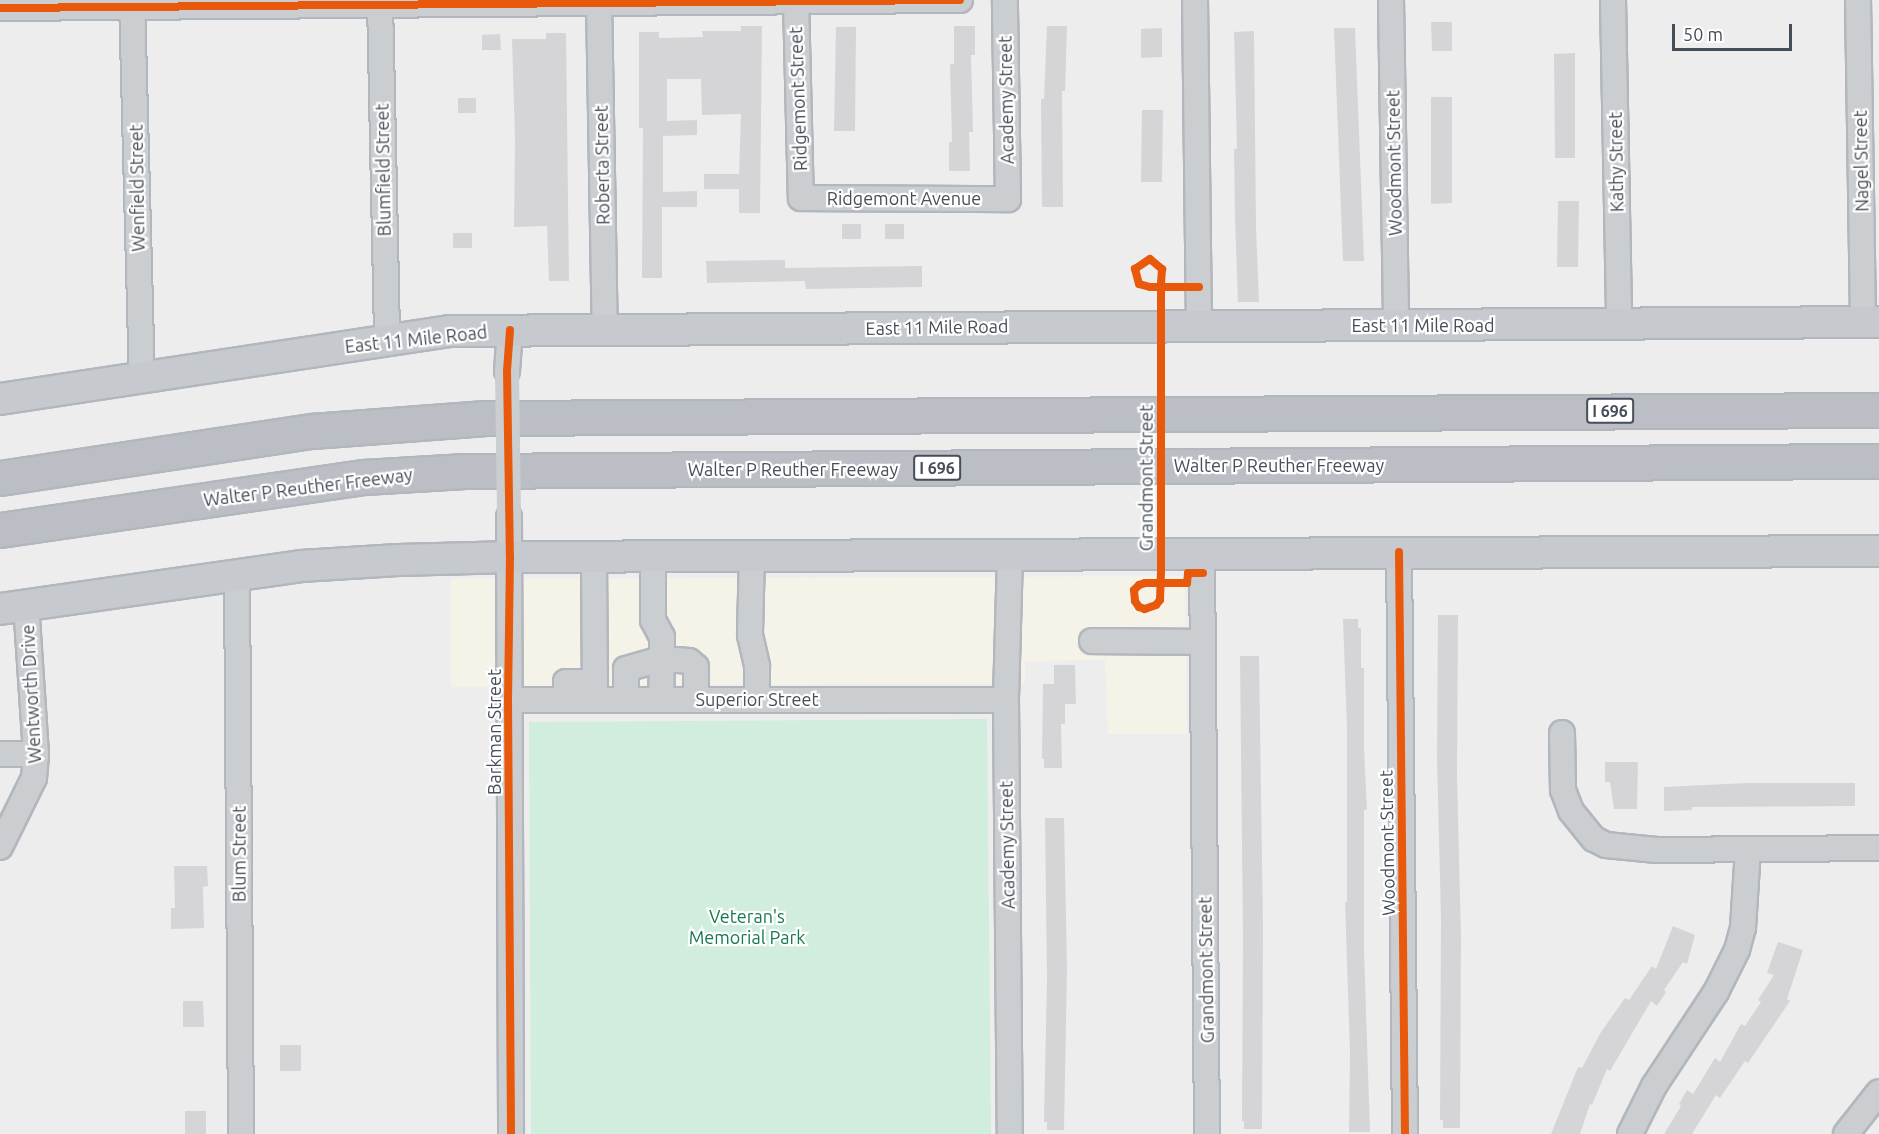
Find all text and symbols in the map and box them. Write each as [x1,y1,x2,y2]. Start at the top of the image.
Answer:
scale bar [1675,12,1795,50]
text: 50 m [1683,24,1723,44]
street label: Ridgemont Street [785,27,811,171]
street label: Academy Street [994,36,1018,164]
street label: Woodmont Street [1382,90,1406,236]
street label: Blumfield Street [371,103,395,237]
street label: Roberta Street [590,105,614,225]
street label: Nagel Street [1849,110,1873,212]
street label: Kathy Street [1604,112,1628,212]
street label: Wenfield Street [125,124,149,252]
street label: Ridgemont Avenue [827,187,981,209]
street label: East 11 Mile Road [1351,314,1495,336]
street label: East 11 Mile Road [865,315,1009,339]
street label: East 11 Mile Road [344,321,488,357]
road number: I 696 [1586,398,1634,424]
street label: Grandmont Street [1135,405,1157,551]
street label: Walter P Reuther Freeway [1174,454,1384,476]
road number: I 696 [913,455,961,481]
street label: Walter P Reuther Freeway [688,458,898,480]
street label: Walter P Reuther Freeway [202,463,414,511]
street label: Wentworth Drive [17,624,45,764]
street label: Barkman Street [483,669,505,795]
street label: Superior Street [695,688,819,710]
street label: Woodmont Street [1375,770,1399,916]
street label: Academy Street [995,781,1019,909]
street label: Blum Street [228,806,250,902]
street label: Grandmont Street [1194,897,1218,1043]
park label: Veteran's Memorial Park [689,906,805,948]

